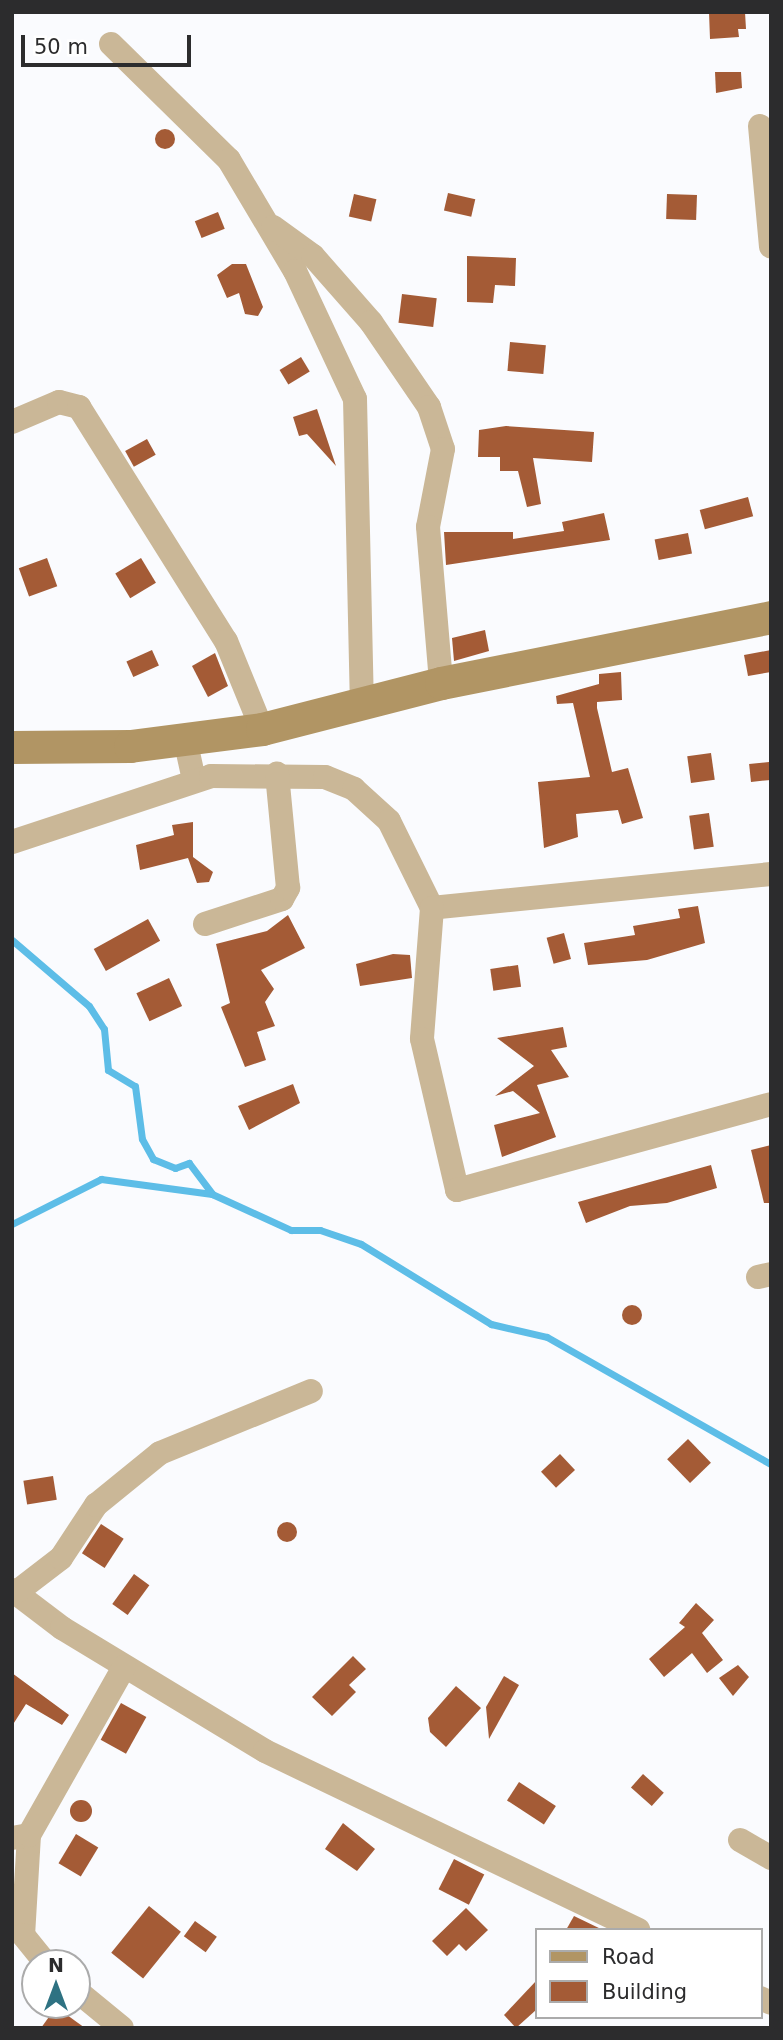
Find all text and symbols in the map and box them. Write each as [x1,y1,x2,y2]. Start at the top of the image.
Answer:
scale bar [24,21,194,65]
text: 50 m [34,35,88,59]
legend [534,1928,762,2019]
text: Road [602,1945,655,1969]
north arrow [21,1949,91,2019]
text: N [48,1954,64,1976]
text: Building [602,1980,687,2004]

